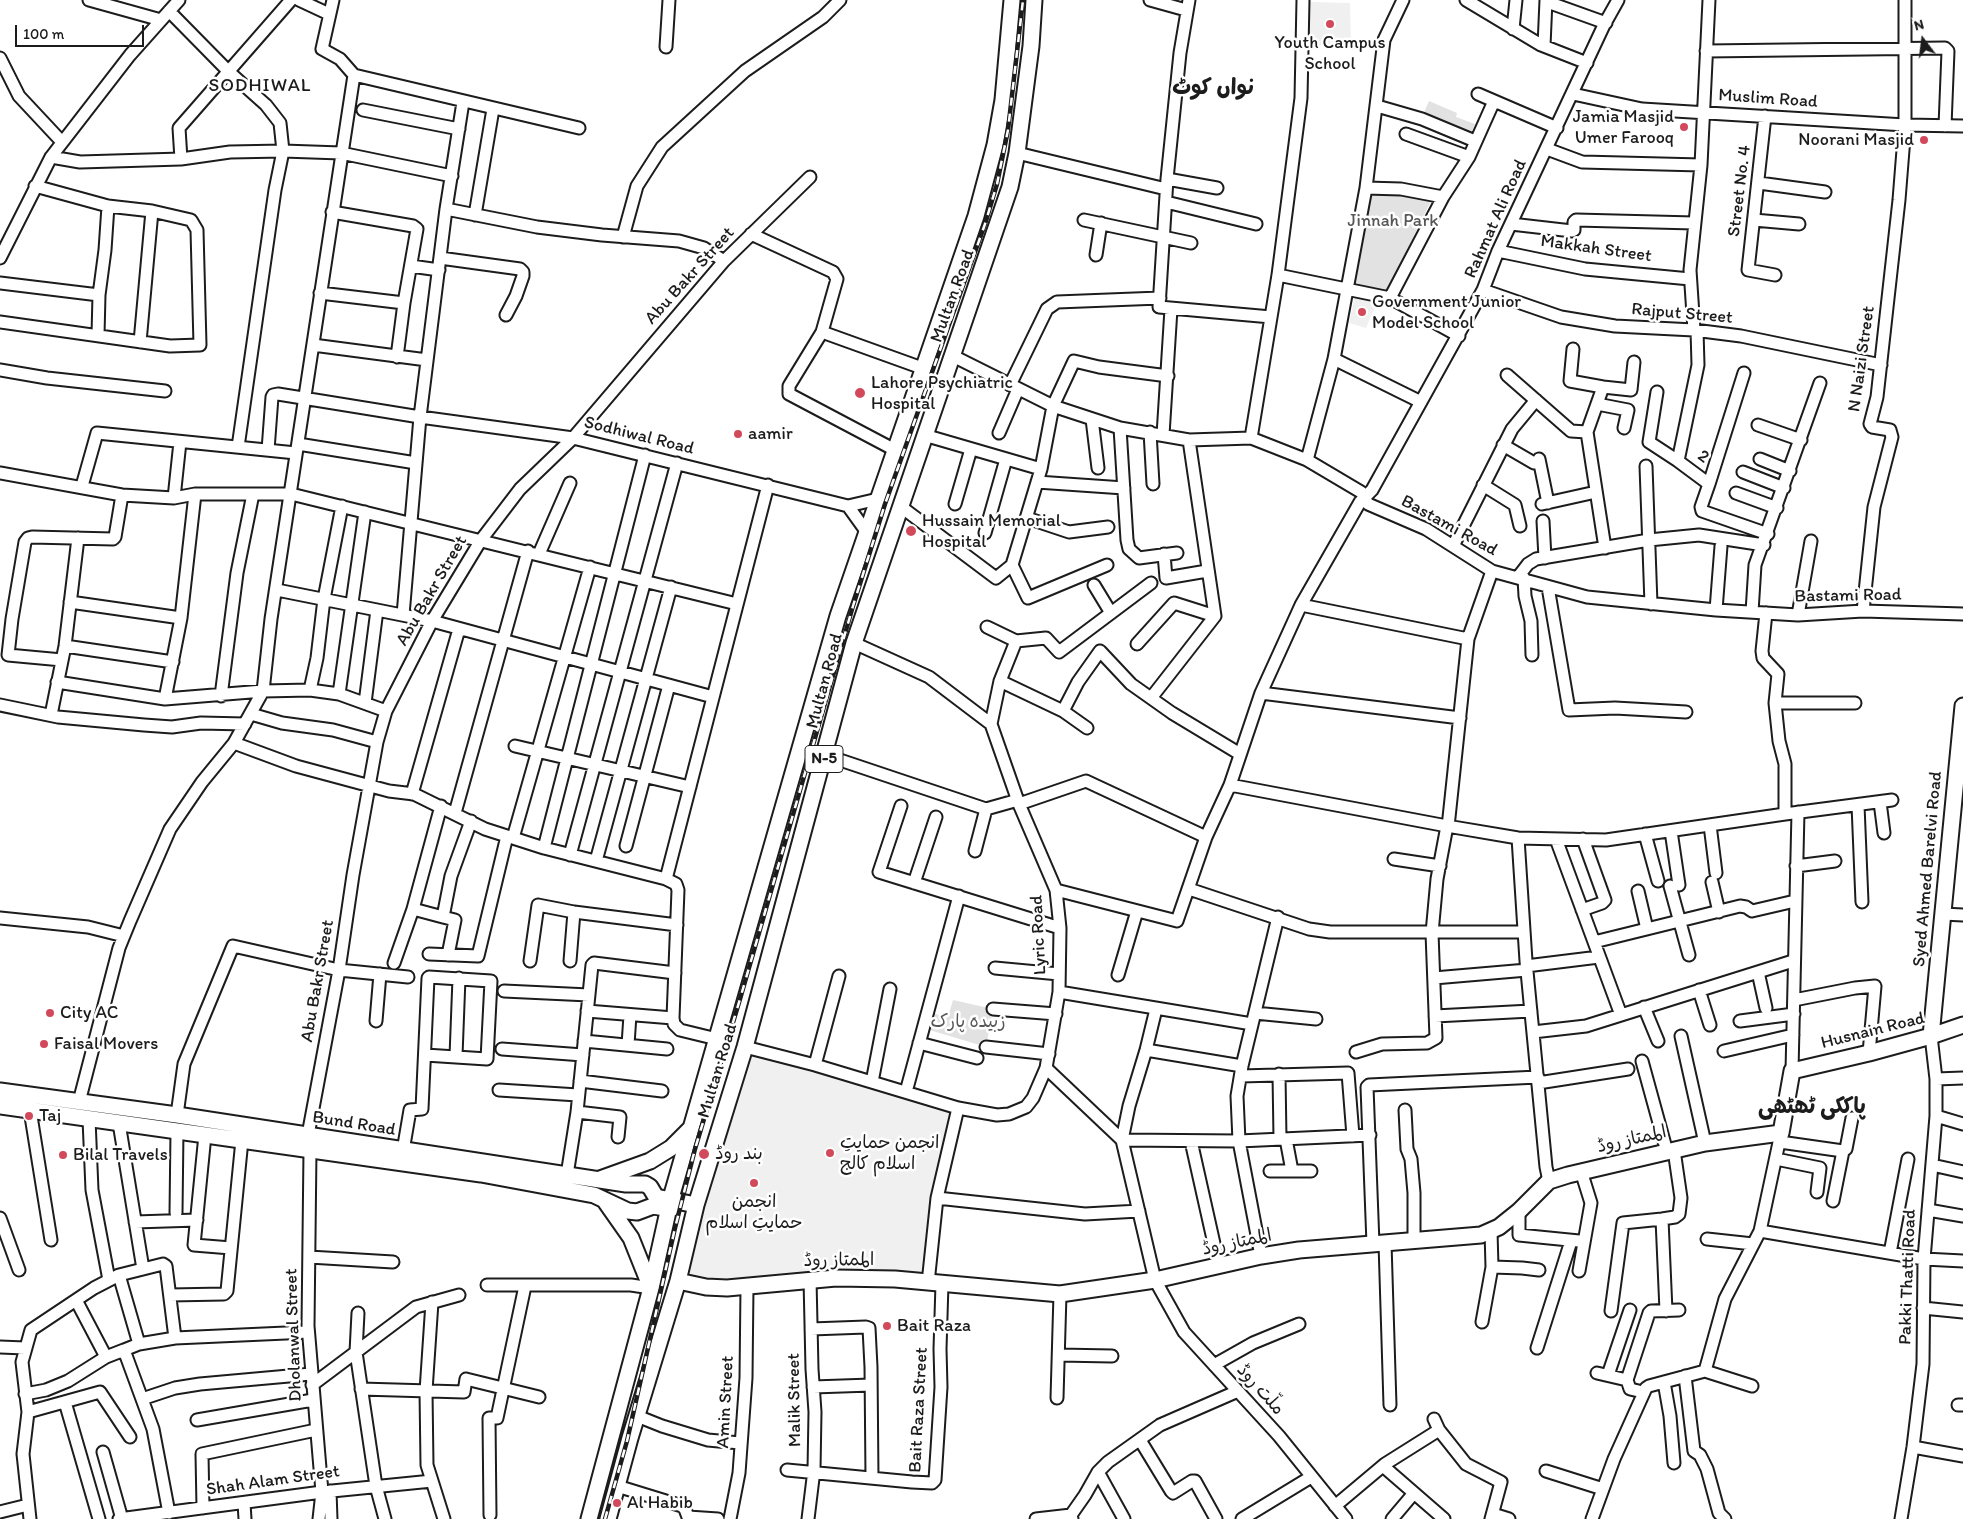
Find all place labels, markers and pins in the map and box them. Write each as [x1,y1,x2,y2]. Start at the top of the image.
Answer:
marker: Youth Campus School [1324,18,1336,30]
place label: Youth Campus School [1274,32,1386,74]
place label: Jamia Masjid Umer Farooq [1573,106,1674,148]
marker: Jamia Masjid Umer Farooq [1678,121,1690,133]
place label: Noorani Masjid [1798,129,1914,151]
marker: Noorani Masjid [1918,134,1930,146]
place label: Government Junior Model School [1372,291,1521,334]
marker: Government Junior Model School [1356,306,1368,318]
place label: Lahore Psychiatric Hospital [871,372,1013,414]
marker: Lahore Psychiatric Hospital [853,386,867,400]
place label: aamir [748,423,793,445]
marker: aamir [732,428,744,440]
place label: Hussain Memorial Hospital [922,510,1061,552]
marker: Hussain Memorial Hospital [904,524,918,538]
place label: City AC [60,1002,118,1024]
marker: City AC [44,1007,56,1019]
place label: Faisal Movers [54,1033,158,1055]
marker: Faisal Movers [38,1038,50,1050]
place label: Taj [39,1105,61,1127]
marker: Taj [23,1110,35,1122]
place label: انجمن حمایتِ اسلام کالج [840,1132,939,1174]
place label: بند روڈ [715,1143,763,1165]
place label: Bilal Travels [73,1144,168,1166]
marker: بند روڈ [697,1147,711,1161]
marker: انجمن حمایتِ اسلام کالج [824,1147,836,1159]
marker: Bilal Travels [57,1149,69,1161]
marker: انجمن حمایتِ اسلام [748,1177,760,1189]
place label: انجمن حمایتِ اسلام [705,1191,803,1234]
place label: Bait Raza [897,1315,971,1337]
marker: Bait Raza [881,1320,893,1332]
place label: Al Habib [627,1492,693,1514]
marker: Al Habib [611,1497,623,1509]

